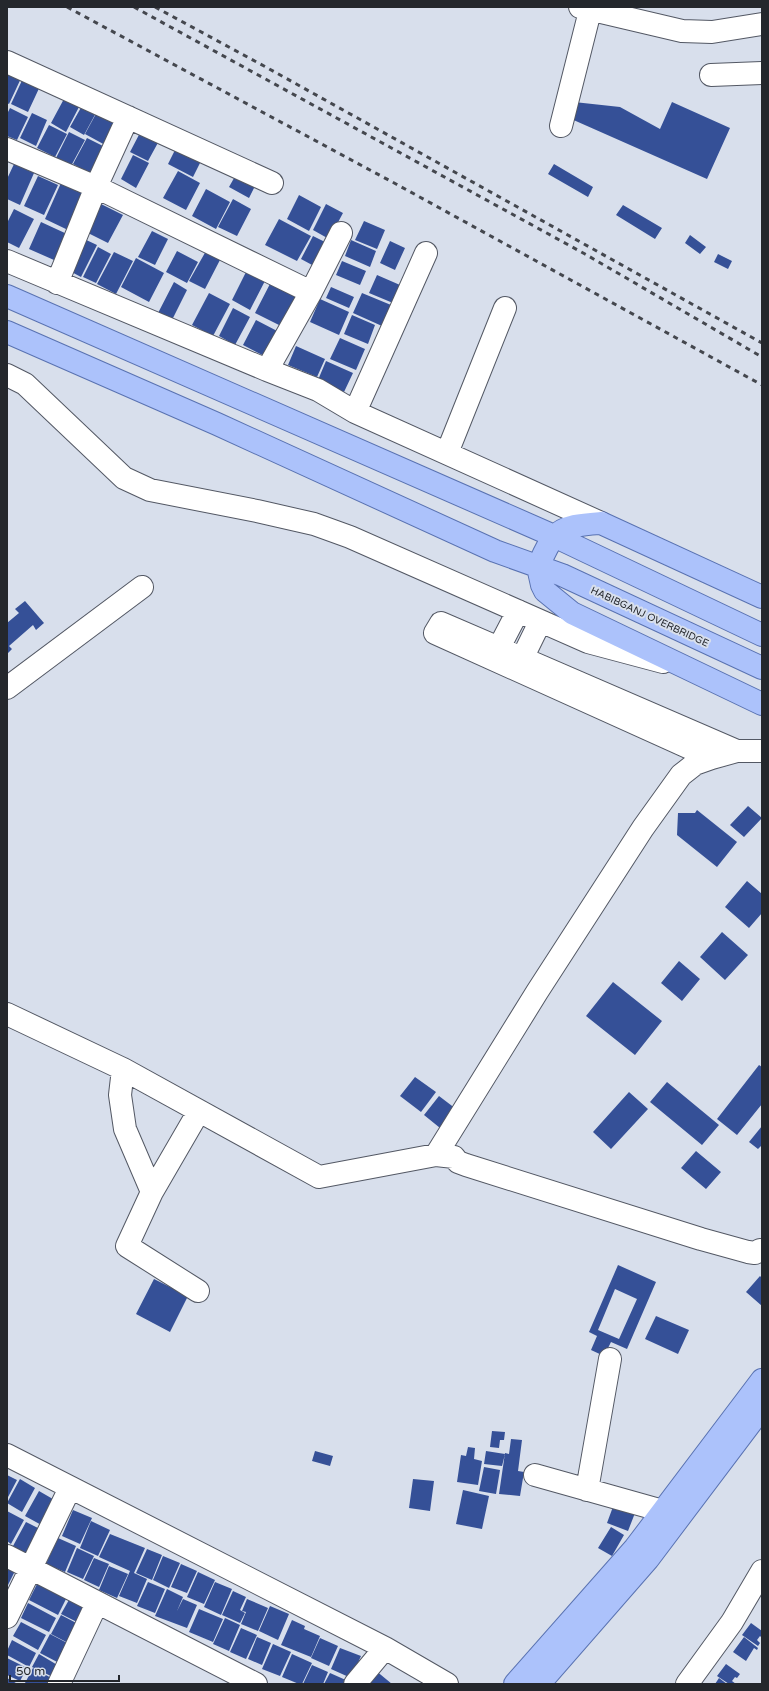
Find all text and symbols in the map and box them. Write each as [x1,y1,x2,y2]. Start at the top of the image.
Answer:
street label: HABIBGANJ OVERBRIDGE [589,584,710,650]
scale bar [10,1657,119,1683]
text: 50 m [16,1664,45,1678]

